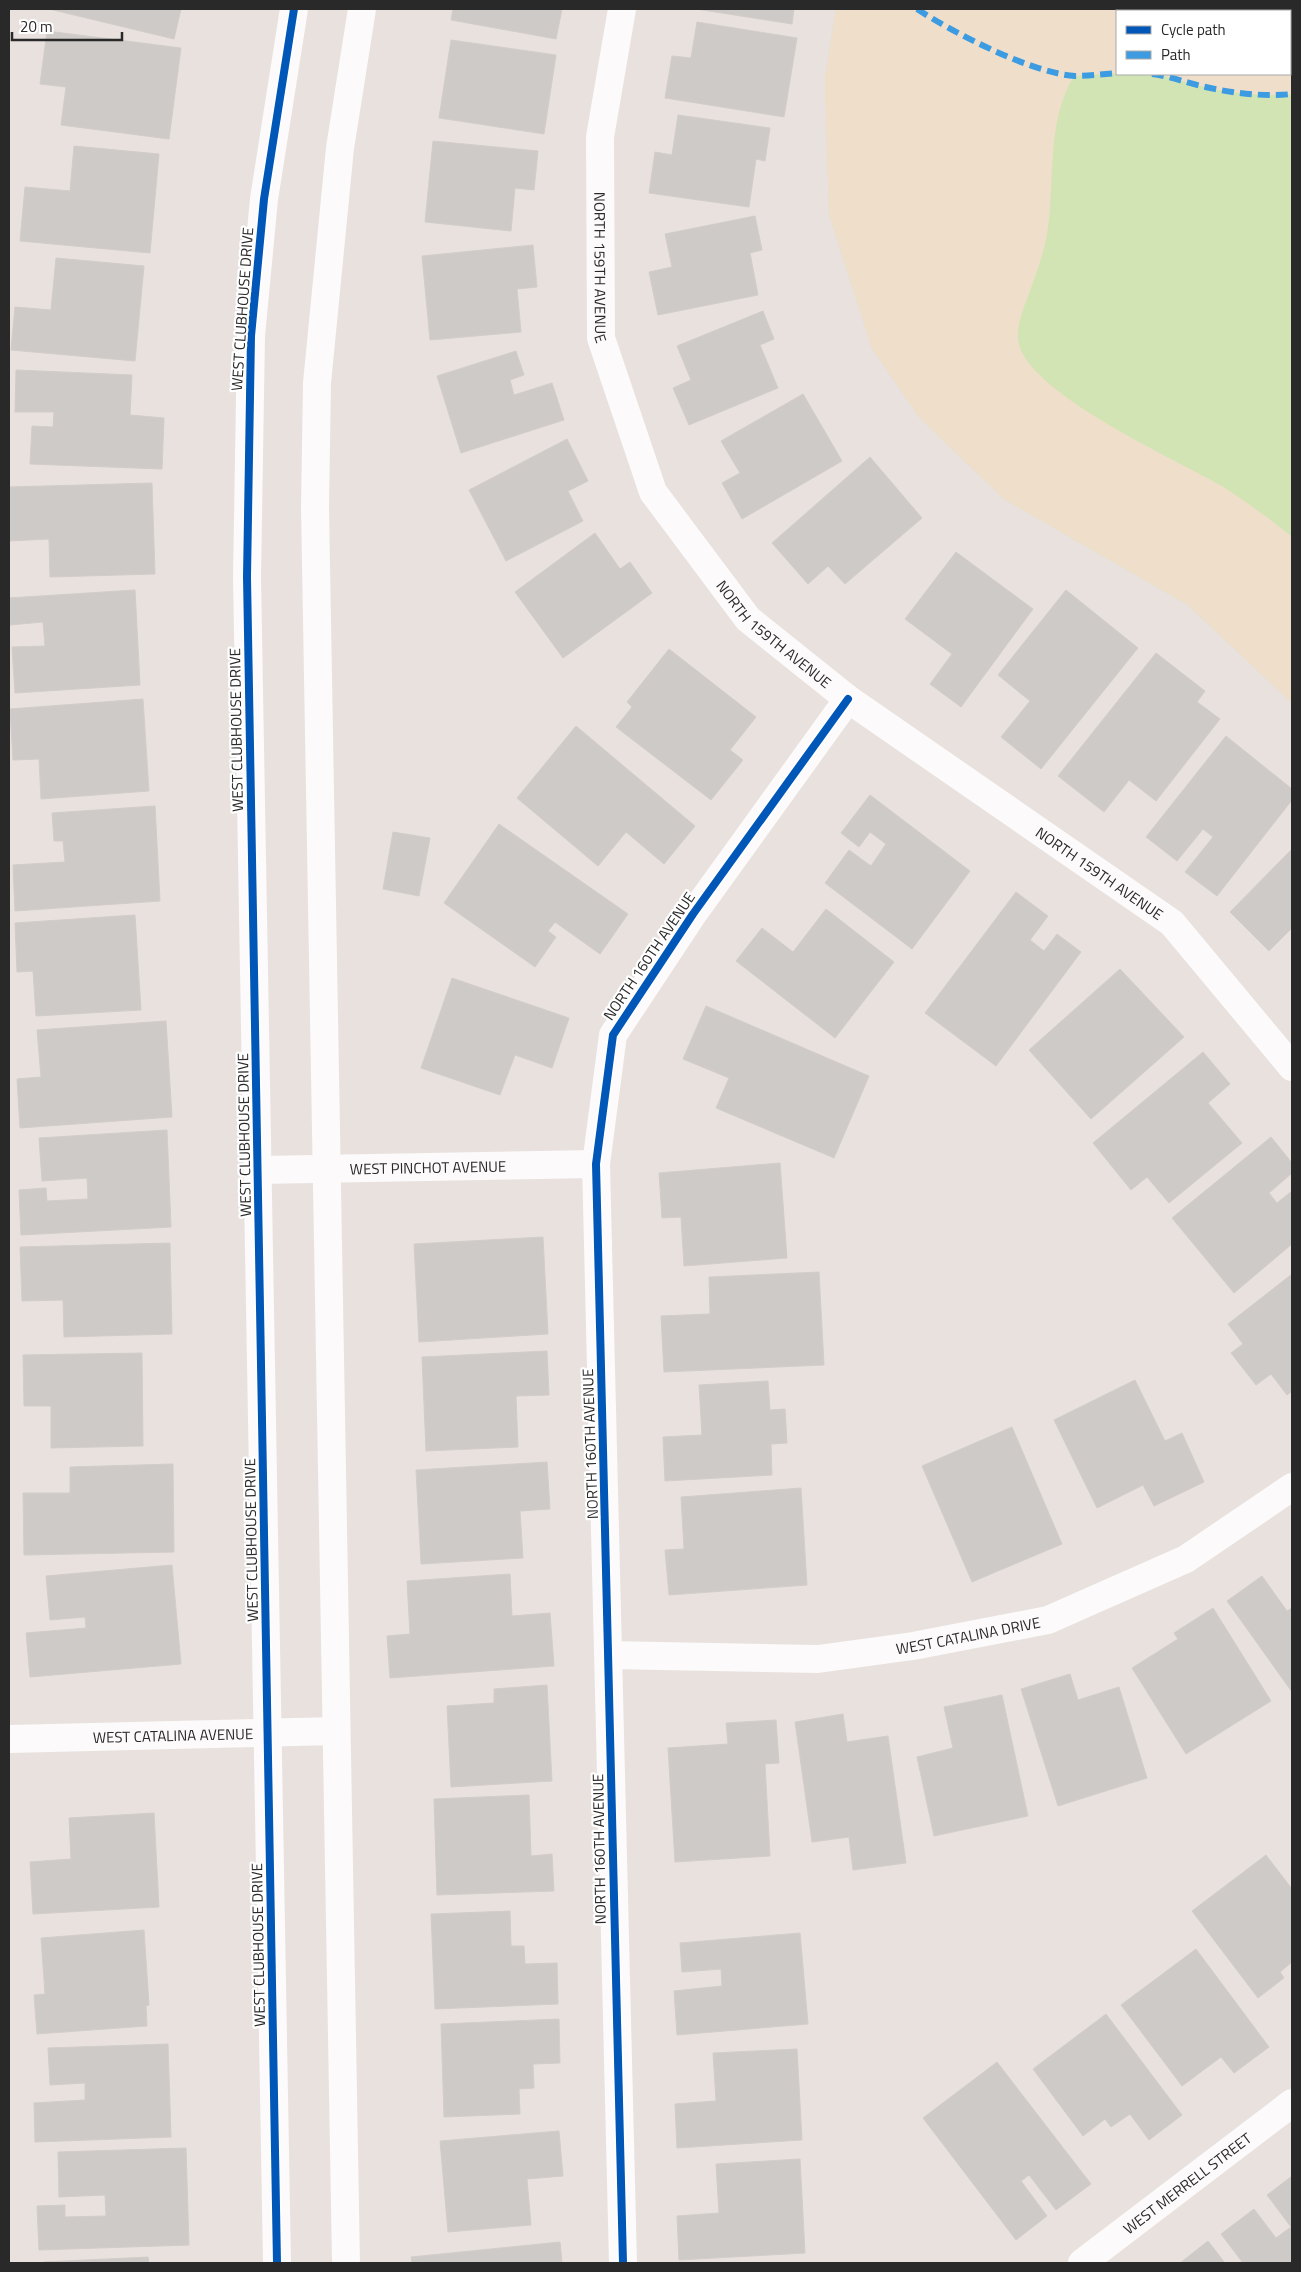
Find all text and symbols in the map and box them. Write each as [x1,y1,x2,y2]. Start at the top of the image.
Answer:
scale bar [12,10,122,42]
legend [1116,10,1291,75]
text: 20 m [20,15,53,38]
text: Cycle path [1161,18,1226,41]
text: Path [1161,43,1191,66]
street label: NORTH 159TH AVENUE [589,192,613,346]
street label: WEST CLUBHOUSE DRIVE [225,226,259,392]
street label: NORTH 159TH AVENUE [711,575,837,693]
street label: WEST CLUBHOUSE DRIVE [223,648,249,812]
street label: NORTH 159TH AVENUE [1031,821,1168,925]
street label: NORTH 160TH AVENUE [597,887,701,1025]
street label: WEST CLUBHOUSE DRIVE [231,1053,257,1217]
street label: WEST PINCHOT AVENUE [350,1154,506,1180]
street label: NORTH 160TH AVENUE [576,1368,604,1520]
street label: WEST CLUBHOUSE DRIVE [238,1458,264,1622]
street label: WEST CATALINA DRIVE [894,1610,1042,1660]
street label: WEST CATALINA AVENUE [92,1722,253,1748]
street label: NORTH 160TH AVENUE [586,1774,612,1924]
street label: WEST CLUBHOUSE DRIVE [245,1863,271,2027]
street label: WEST MERRELL STREET [1118,2126,1256,2239]

